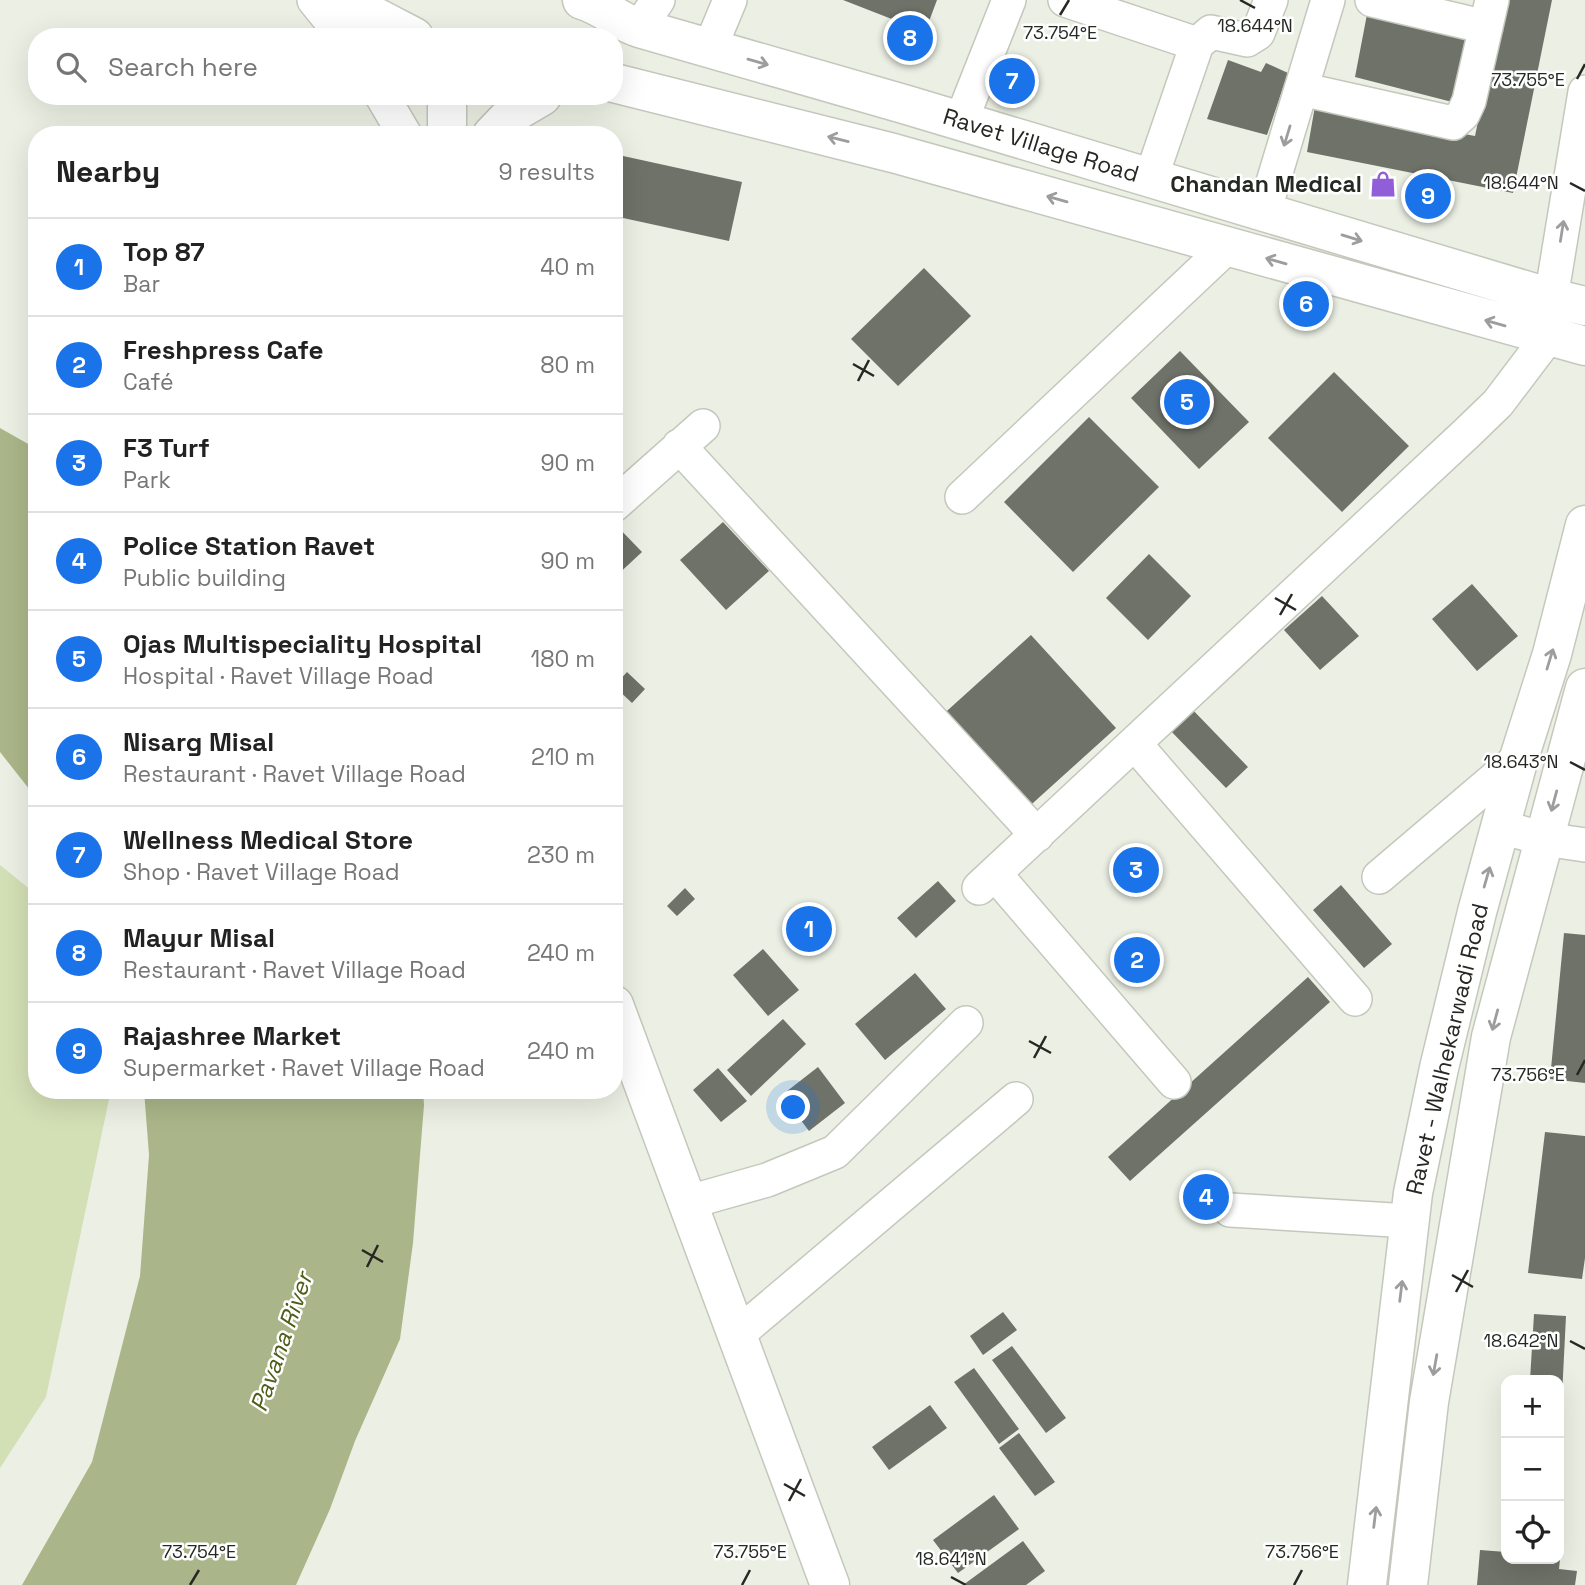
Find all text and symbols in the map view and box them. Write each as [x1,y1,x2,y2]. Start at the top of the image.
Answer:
pin: 8 [887,12,933,64]
text: 18.644°N [1217,14,1293,37]
text: 73.754°E [1023,21,1097,44]
search box [28,28,623,105]
icon: search [52,48,90,86]
text: Search here [108,50,258,84]
pin: 7 [989,55,1035,107]
one-way arrow [746,56,769,69]
text: 73.755°E [1491,68,1565,91]
street label: Ravet Village Road [939,101,1143,189]
one-way arrow [1279,124,1292,146]
one-way arrow [827,132,850,145]
text: Nearby [56,152,160,191]
text: 9 results [499,157,595,187]
place label: Chandan Medical [1170,169,1362,199]
shop icon: Chandan Medical [1368,169,1398,199]
pin: 9 [1405,170,1451,222]
text: 18.644°N [1483,171,1559,194]
one-way arrow [1047,192,1069,205]
one-way arrow [1556,220,1569,243]
one-way arrow [1341,233,1363,246]
text: Top 87 [123,235,205,269]
text: 1 [74,252,84,282]
text: 40 m [540,252,595,282]
one-way arrow [1266,254,1288,267]
text: Bar [123,269,160,299]
pin: 6 [1283,278,1329,330]
one-way arrow [1485,315,1507,328]
text: Freshpress Cafe [123,333,323,367]
text: 2 [72,350,86,380]
text: 80 m [540,350,595,380]
text: Café [123,367,174,397]
pin: 5 [1164,376,1210,428]
text: F3 Turf [123,431,210,465]
text: 3 [72,448,86,478]
text: 90 m [540,448,595,478]
text: Park [123,465,171,495]
text: Police Station Ravet [123,529,375,563]
text: 4 [72,546,86,576]
text: 90 m [540,546,595,576]
text: Public building [123,563,286,593]
text: Ojas Multispeciality Hospital [123,627,482,661]
text: 5 [72,644,86,674]
text: 180 m [531,644,595,674]
one-way arrow [1545,648,1558,670]
text: Hospital · Ravet Village Road [123,661,434,691]
text: Nisarg Misal [123,725,274,759]
text: 6 [72,742,86,772]
text: 210 m [531,742,595,772]
text: 18.643°N [1483,750,1559,773]
text: Restaurant · Ravet Village Road [123,759,466,789]
one-way arrow [1547,789,1560,811]
text: Wellness Medical Store [123,823,413,857]
text: 7 [73,840,85,870]
text: 230 m [527,840,595,870]
pin: 3 [1113,844,1159,896]
text: Shop · Ravet Village Road [123,857,400,887]
one-way arrow [1481,866,1494,888]
street label: Ravet - Walhekarwadi Road [1399,900,1495,1198]
pin: 1 [786,903,832,955]
text: Mayur Misal [123,921,275,955]
pin: 2 [1114,934,1160,986]
text: 8 [72,938,86,968]
text: 240 m [527,938,595,968]
text: Restaurant · Ravet Village Road [123,955,466,985]
one-way arrow [1488,1008,1501,1031]
text: Rajashree Market [123,1019,341,1053]
text: 9 [72,1036,86,1066]
text: 240 m [527,1036,595,1066]
text: Supermarket · Ravet Village Road [123,1053,485,1083]
text: 73.756°E [1491,1063,1565,1086]
your location [776,1090,810,1124]
pin: 4 [1183,1171,1229,1223]
water label: Pavana River [243,1266,320,1416]
one-way arrow [1394,1280,1407,1303]
text: 18.642°N [1483,1329,1559,1352]
one-way arrow [1428,1353,1441,1376]
map controls [1501,1375,1564,1564]
button: + [1501,1375,1564,1438]
button: − [1501,1438,1564,1501]
button: locate [1501,1501,1564,1564]
one-way arrow [1368,1506,1381,1529]
text: 73.754°E [162,1540,236,1563]
text: 73.755°E [713,1540,787,1563]
text: 73.756°E [1265,1540,1339,1563]
text: 18.641°N [915,1547,987,1570]

